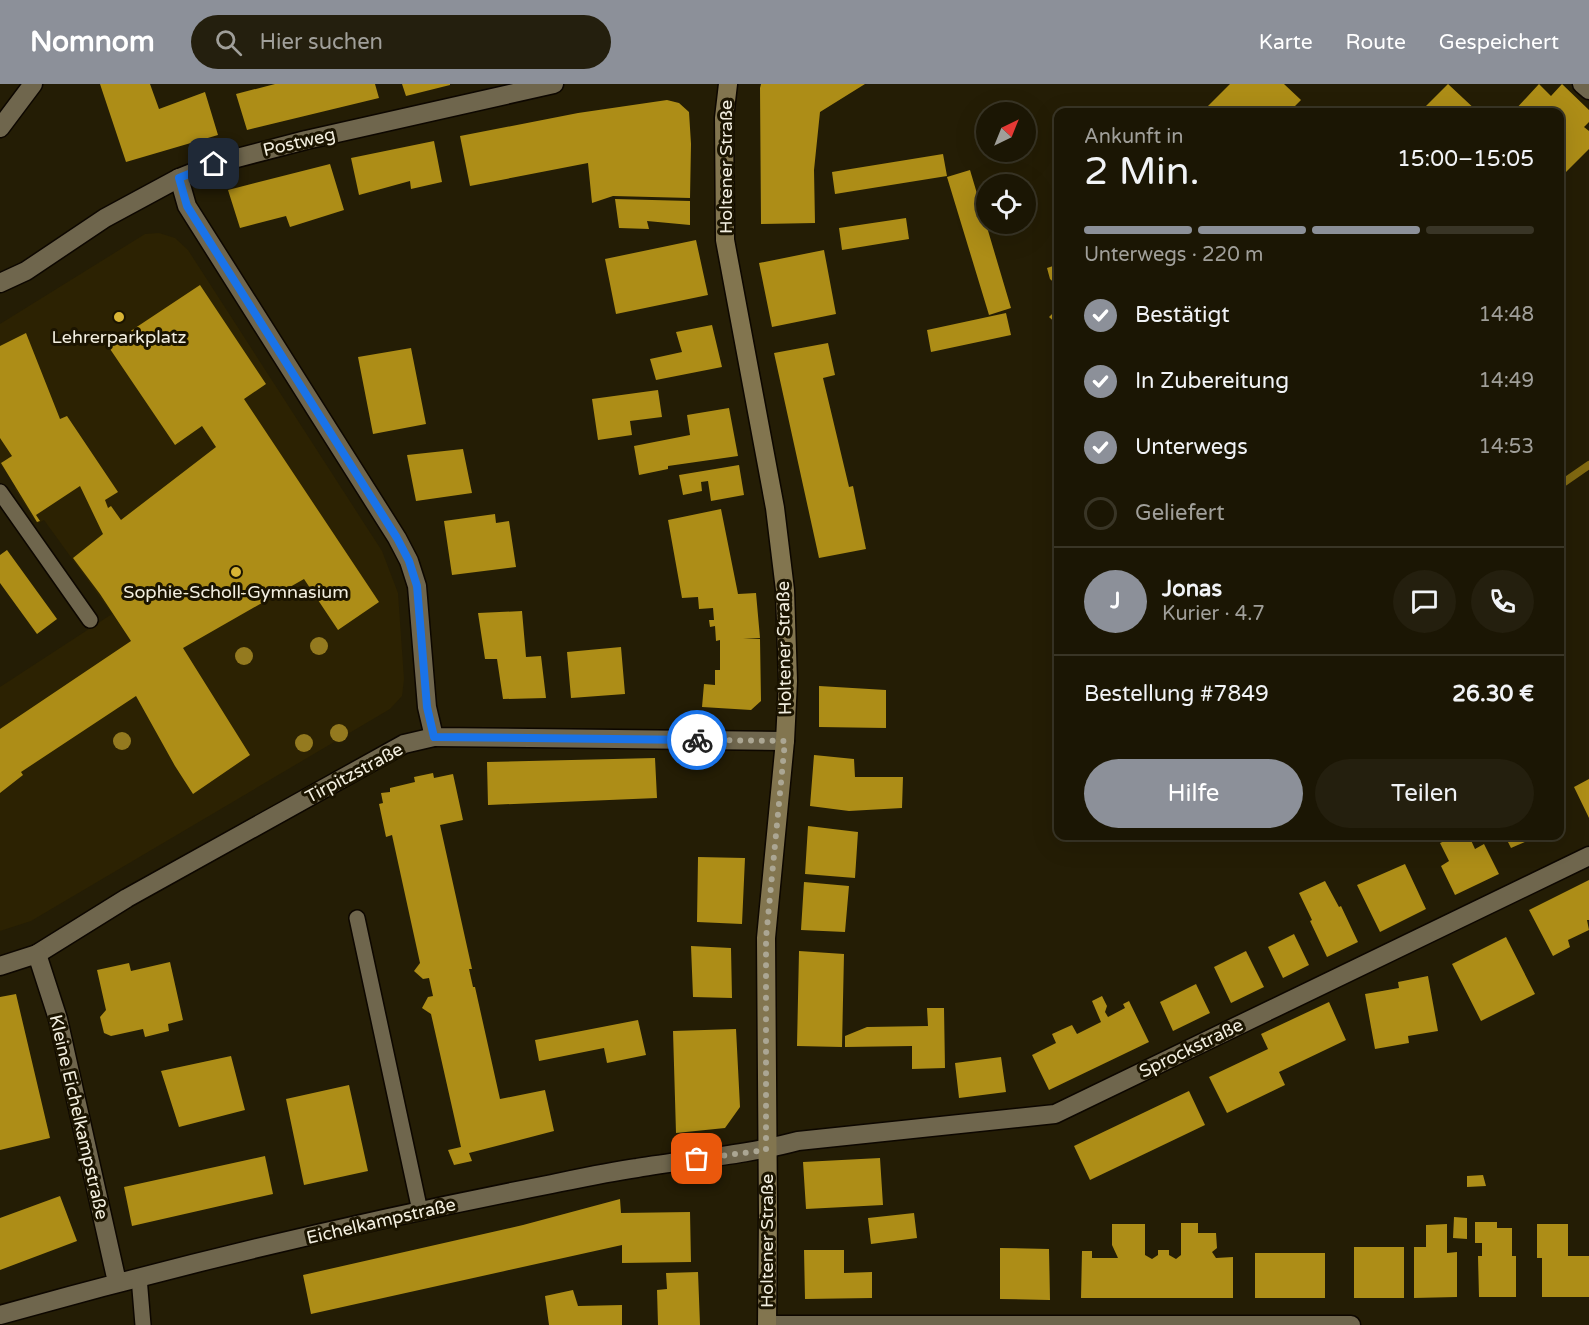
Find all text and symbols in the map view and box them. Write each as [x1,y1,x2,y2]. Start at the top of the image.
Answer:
search box [191,15,611,69]
text: Nomnom [30,25,155,59]
icon: search [212,26,245,59]
text: Hier suchen [260,29,383,55]
text: Karte [1259,30,1313,55]
text: Route [1346,30,1406,55]
text: Gespeichert [1439,30,1559,55]
street label: Holtener Straße [715,100,737,234]
north arrow [976,102,1036,162]
map controls [976,102,1036,234]
street label: Postweg [261,123,337,161]
text: Ankunft in [1084,125,1183,149]
pin [188,138,239,189]
text: 15:00–15:05 [1397,146,1534,172]
icon: home [197,147,230,180]
text: 2 Min. [1084,148,1200,195]
button: locate [976,174,1036,234]
text: Unterwegs · 220 m [1084,243,1263,267]
icon: check [1084,299,1117,332]
text: Bestätigt [1135,302,1230,328]
text: 14:48 [1479,303,1534,327]
marker: Lehrerparkplatz [112,310,126,324]
place label: Lehrerparkplatz [52,326,187,348]
icon: check [1084,365,1117,398]
text: In Zubereitung [1135,368,1289,394]
text: 14:49 [1479,369,1534,393]
icon: check [1084,431,1117,464]
text: Unterwegs [1135,434,1248,460]
text: 14:53 [1479,435,1534,459]
text: Geliefert [1135,500,1225,526]
marker: Sophie-Scholl-Gymnasium [229,565,243,579]
button: chat [1393,570,1456,633]
button: phone [1471,570,1534,633]
text: Jonas [1162,576,1222,602]
place label: Sophie-Scholl-Gymnasium [123,581,349,603]
street label: Holtener Straße [772,581,796,715]
text: J [1110,588,1121,614]
text: Kurier · 4.7 [1162,602,1265,626]
text: Bestellung #7849 [1084,681,1269,707]
text: 26.30 € [1452,681,1534,707]
courier [667,710,727,770]
icon: bike [681,724,714,757]
street label: Tirpitzstraße [301,738,407,808]
button: Hilfe [1084,759,1303,828]
button: Teilen [1315,759,1534,828]
street label: Kleine Eichelkampstraße [45,1012,113,1222]
street label: Sprockstraße [1135,1013,1247,1083]
pin [671,1133,722,1184]
icon: bag [680,1142,713,1175]
street label: Holtener Straße [756,1174,778,1308]
street label: Eichelkampstraße [304,1193,458,1249]

